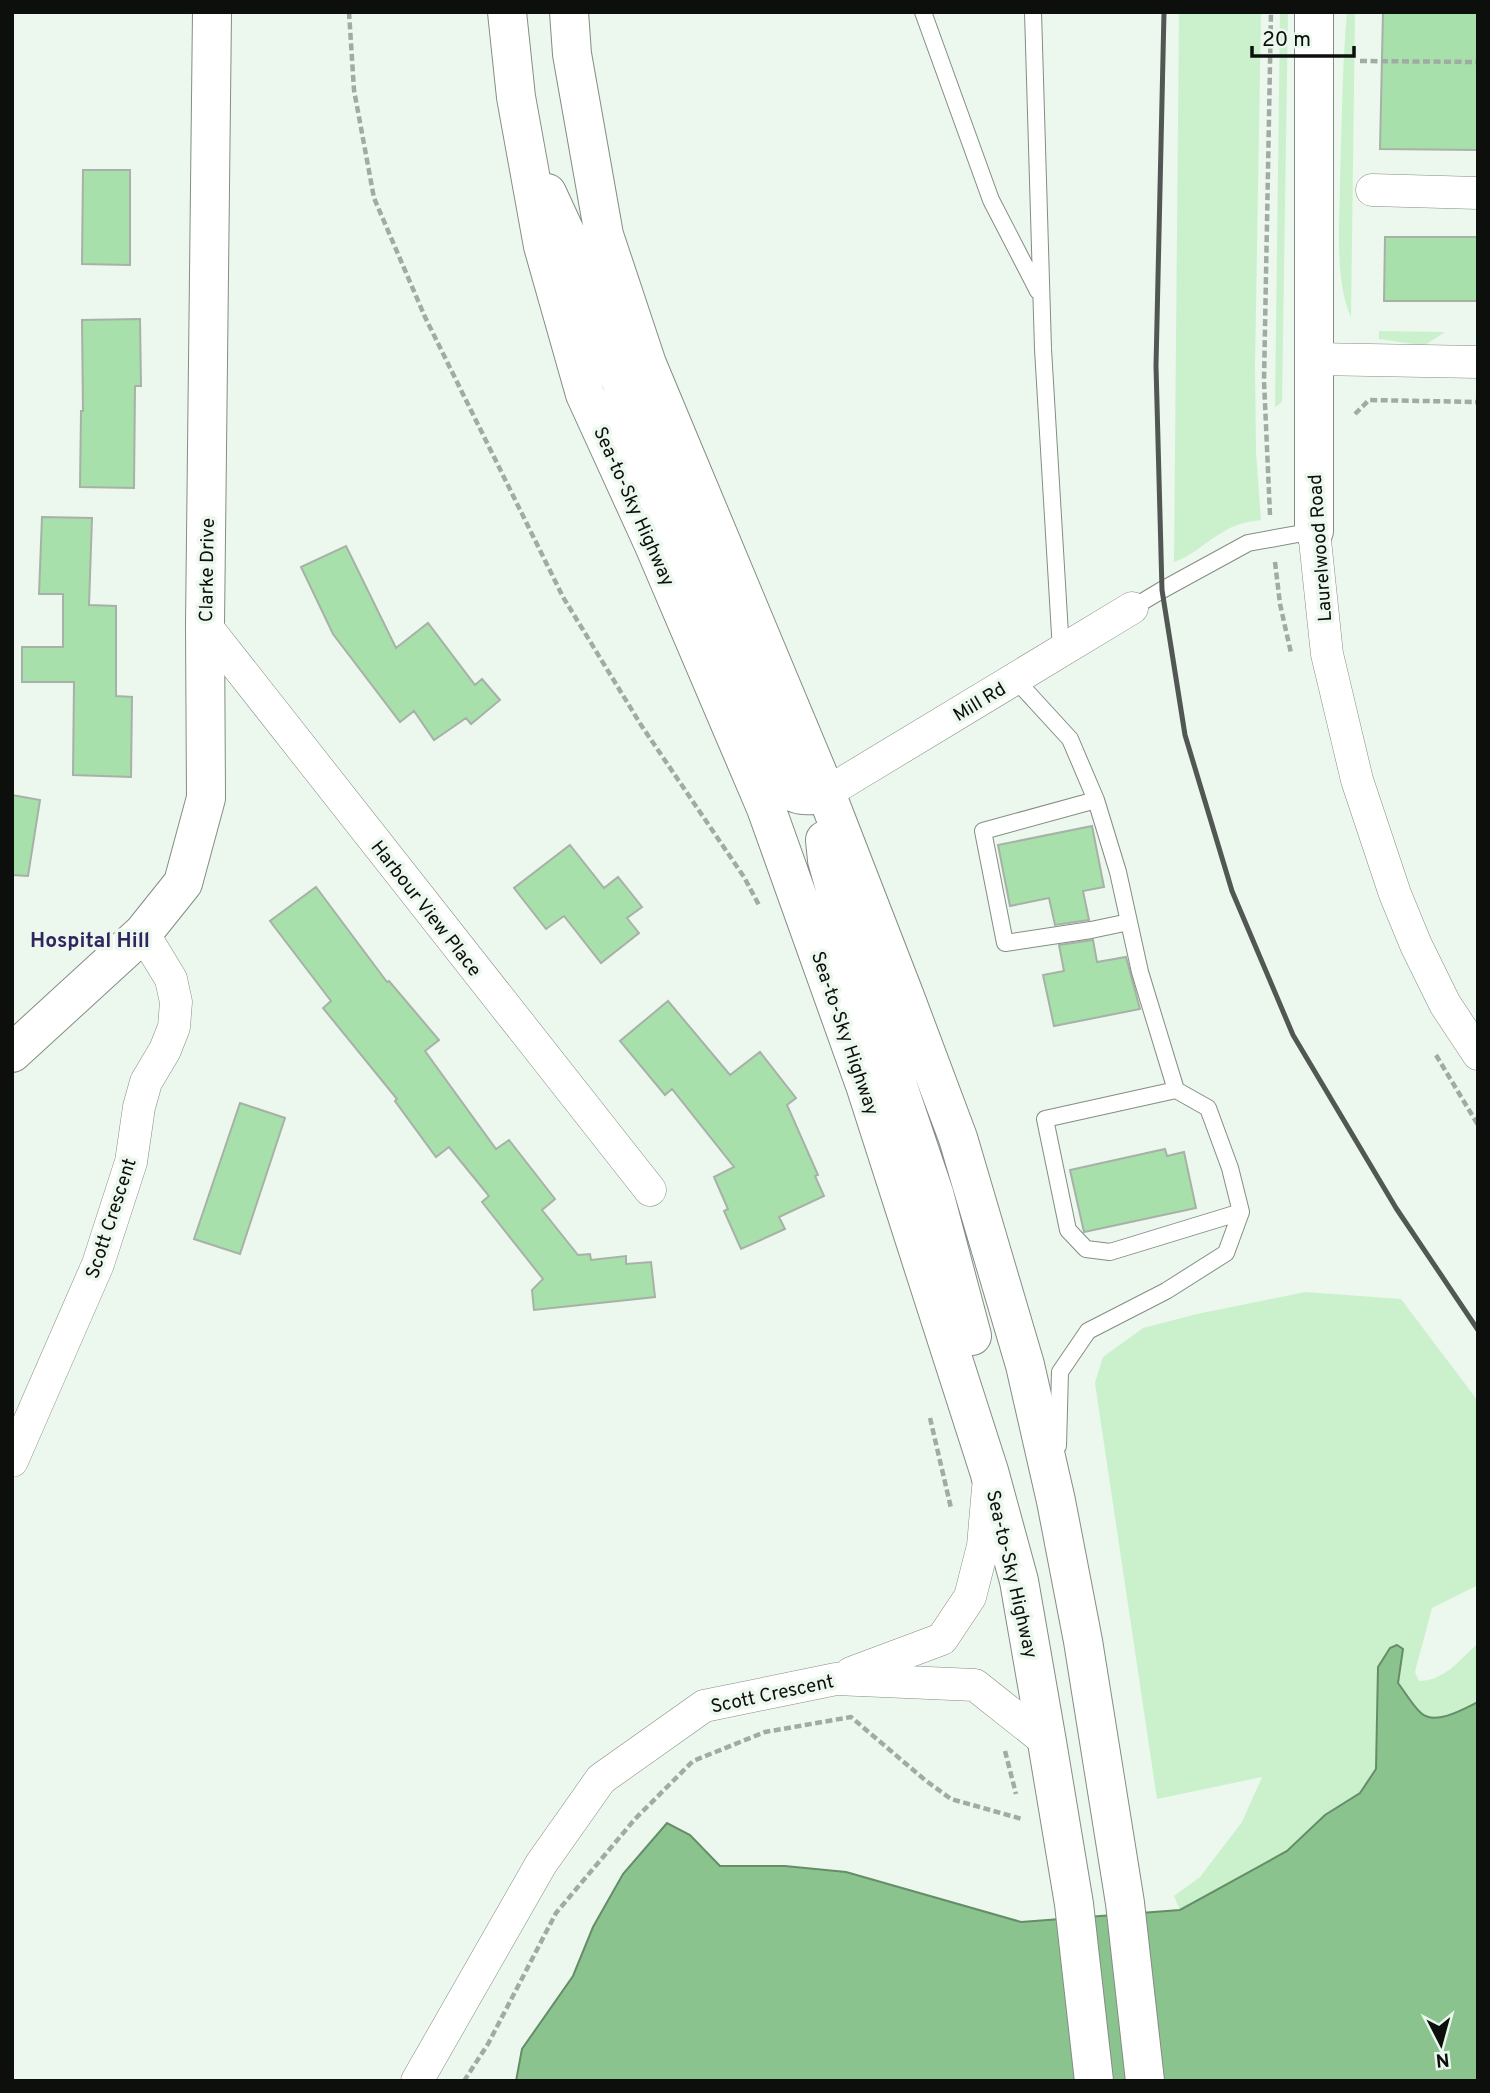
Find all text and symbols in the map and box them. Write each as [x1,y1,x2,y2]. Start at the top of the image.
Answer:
scale bar [1252,14,1354,58]
text: 20 m [1262,27,1311,54]
street label: Sea-to-Sky Highway [587,423,679,590]
street label: Laurelwood Road [1304,473,1338,622]
street label: Clarke Drive [195,518,221,622]
street label: Mill Rd [949,678,1011,728]
street label: Harbour View Place [365,836,486,982]
district label: Hospital Hill [30,928,150,955]
street label: Sea-to-Sky Highway [805,948,883,1119]
street label: Scott Crescent [81,1155,143,1282]
street label: Sea-to-Sky Highway [980,1488,1042,1661]
street label: Scott Crescent [709,1670,836,1720]
north arrow [1406,2009,1476,2079]
text: N [1435,2046,1451,2072]

